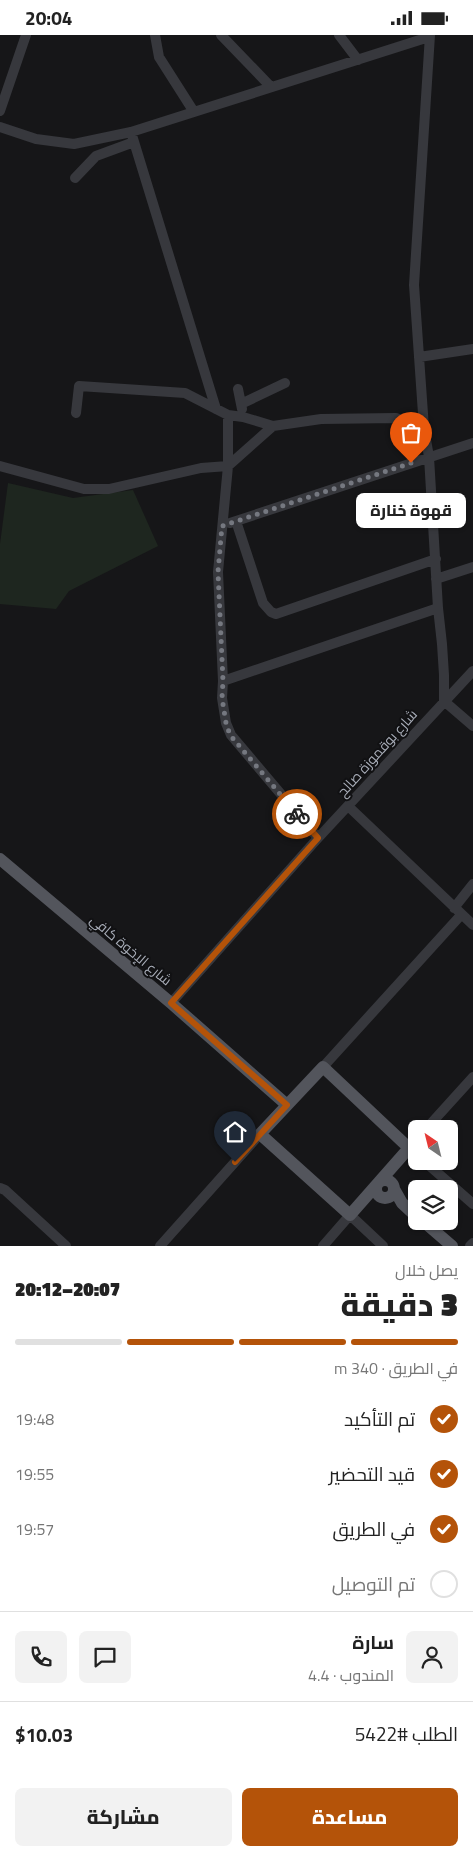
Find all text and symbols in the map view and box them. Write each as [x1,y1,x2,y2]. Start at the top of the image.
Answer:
text: 20:04 [25,3,72,32]
pin [390,412,432,463]
icon: bag [397,419,425,447]
callout: قهوة خنارة [356,493,466,528]
text: قهوة خنارة [370,498,452,522]
street label: شارع بوقموزة صالح [332,704,422,801]
courier [272,789,322,839]
icon: bike [283,800,311,828]
street label: شارع الإخوة كافي [85,909,177,992]
pin [214,1111,256,1162]
icon: home [221,1118,249,1146]
north arrow [408,1120,458,1170]
map controls [408,1120,458,1230]
button: layers [408,1180,458,1230]
text: يصل خلال [395,1258,458,1282]
text: 20:07–20:12 [15,1274,120,1303]
text: 3 دقيقة [341,1280,458,1328]
text: في الطريق · 340 m [334,1356,458,1380]
text: تم التأكيد [344,1404,415,1433]
icon: check [430,1405,458,1433]
text: 19:48 [15,1407,54,1431]
text: قيد التحضير [329,1459,415,1488]
icon: check [430,1460,458,1488]
text: 19:55 [15,1462,54,1486]
text: في الطريق [332,1514,415,1543]
icon: check [430,1515,458,1543]
text: 19:57 [15,1517,54,1541]
text: تم التوصيل [332,1569,415,1598]
text: سارة [352,1627,394,1656]
button: phone [15,1631,67,1683]
button: chat [79,1631,131,1683]
button: person [406,1631,458,1683]
text: المندوب · 4.4 [308,1663,394,1687]
text: الطلب #5422 [355,1719,458,1748]
text: $10.03 [15,1720,73,1749]
button: مشاركة [15,1788,232,1846]
button: مساعدة [242,1788,458,1846]

